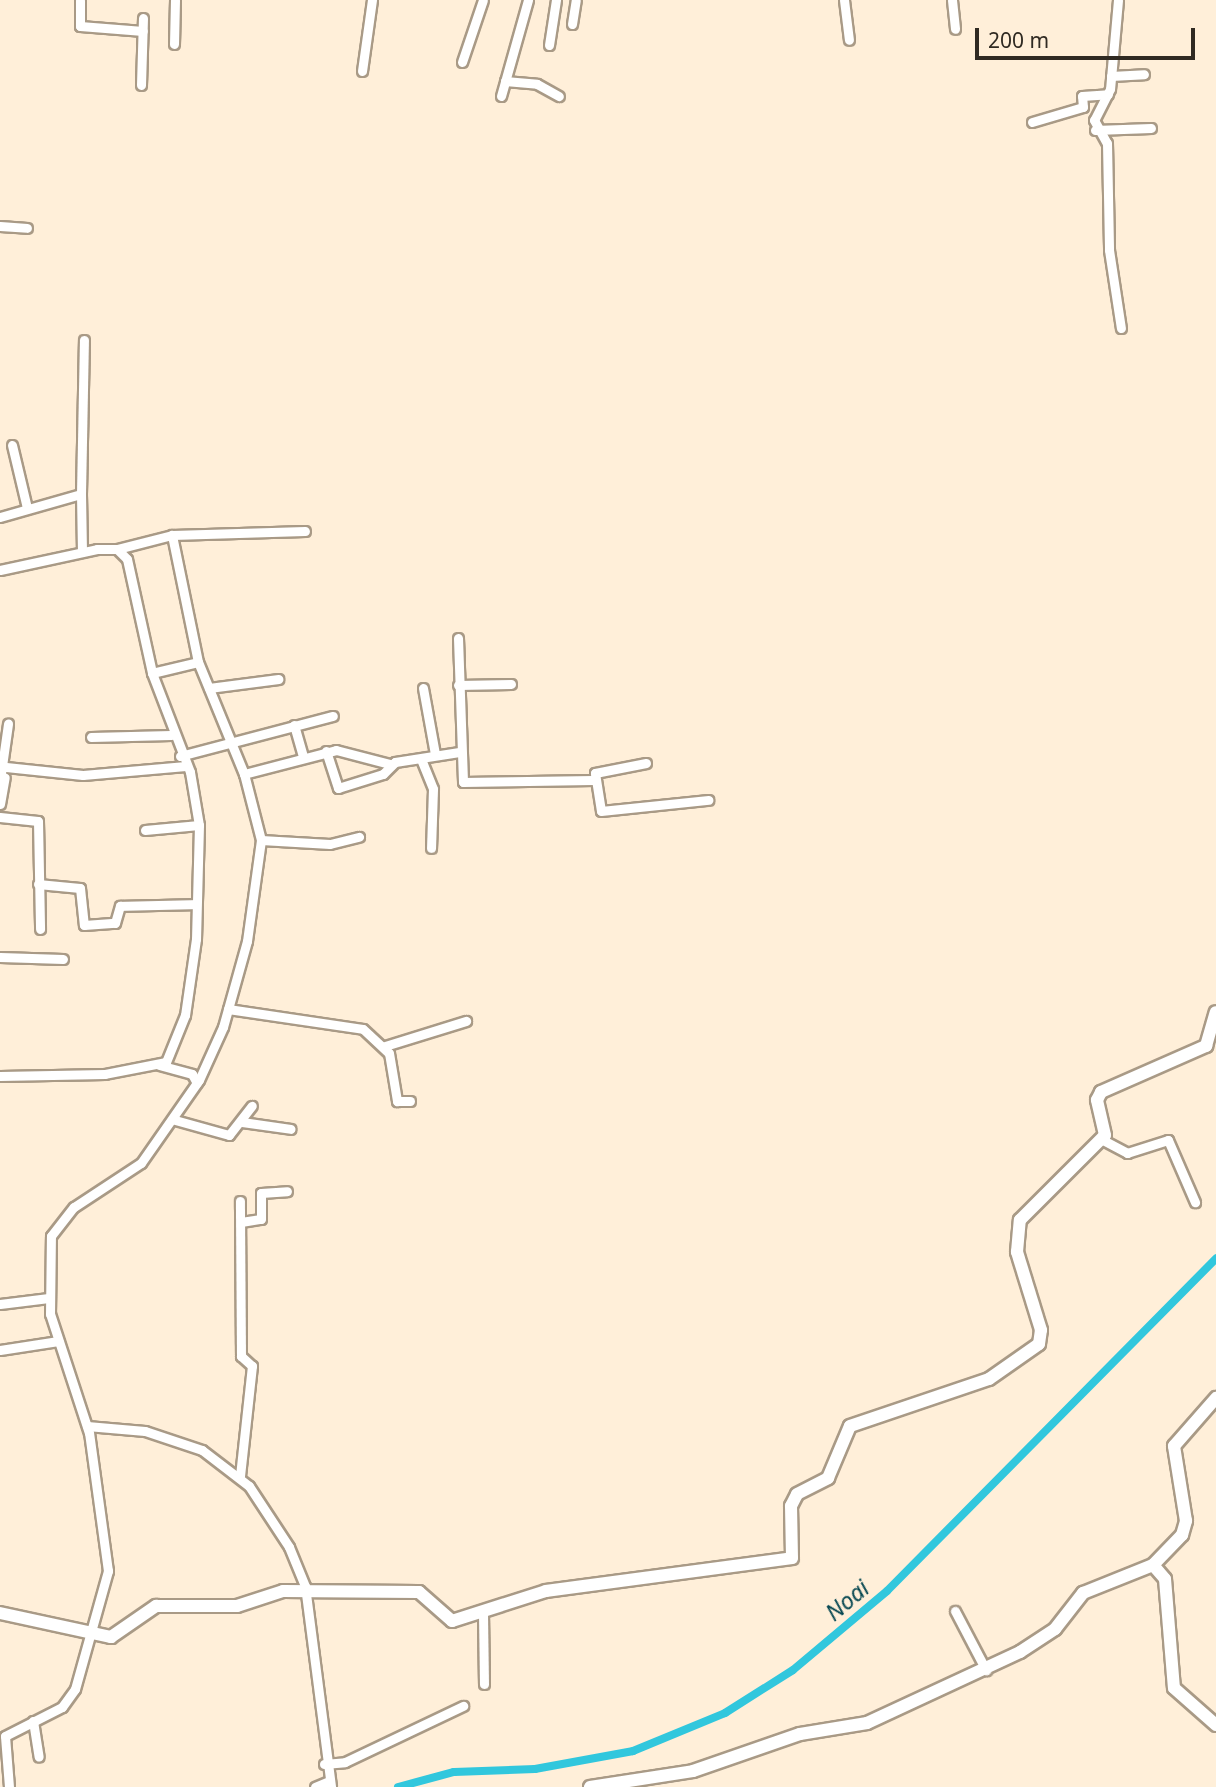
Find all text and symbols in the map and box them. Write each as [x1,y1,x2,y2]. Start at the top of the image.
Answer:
scale bar [978,14,1198,58]
text: 200 m [988,26,1049,54]
water label: Noai [820,1574,874,1626]

